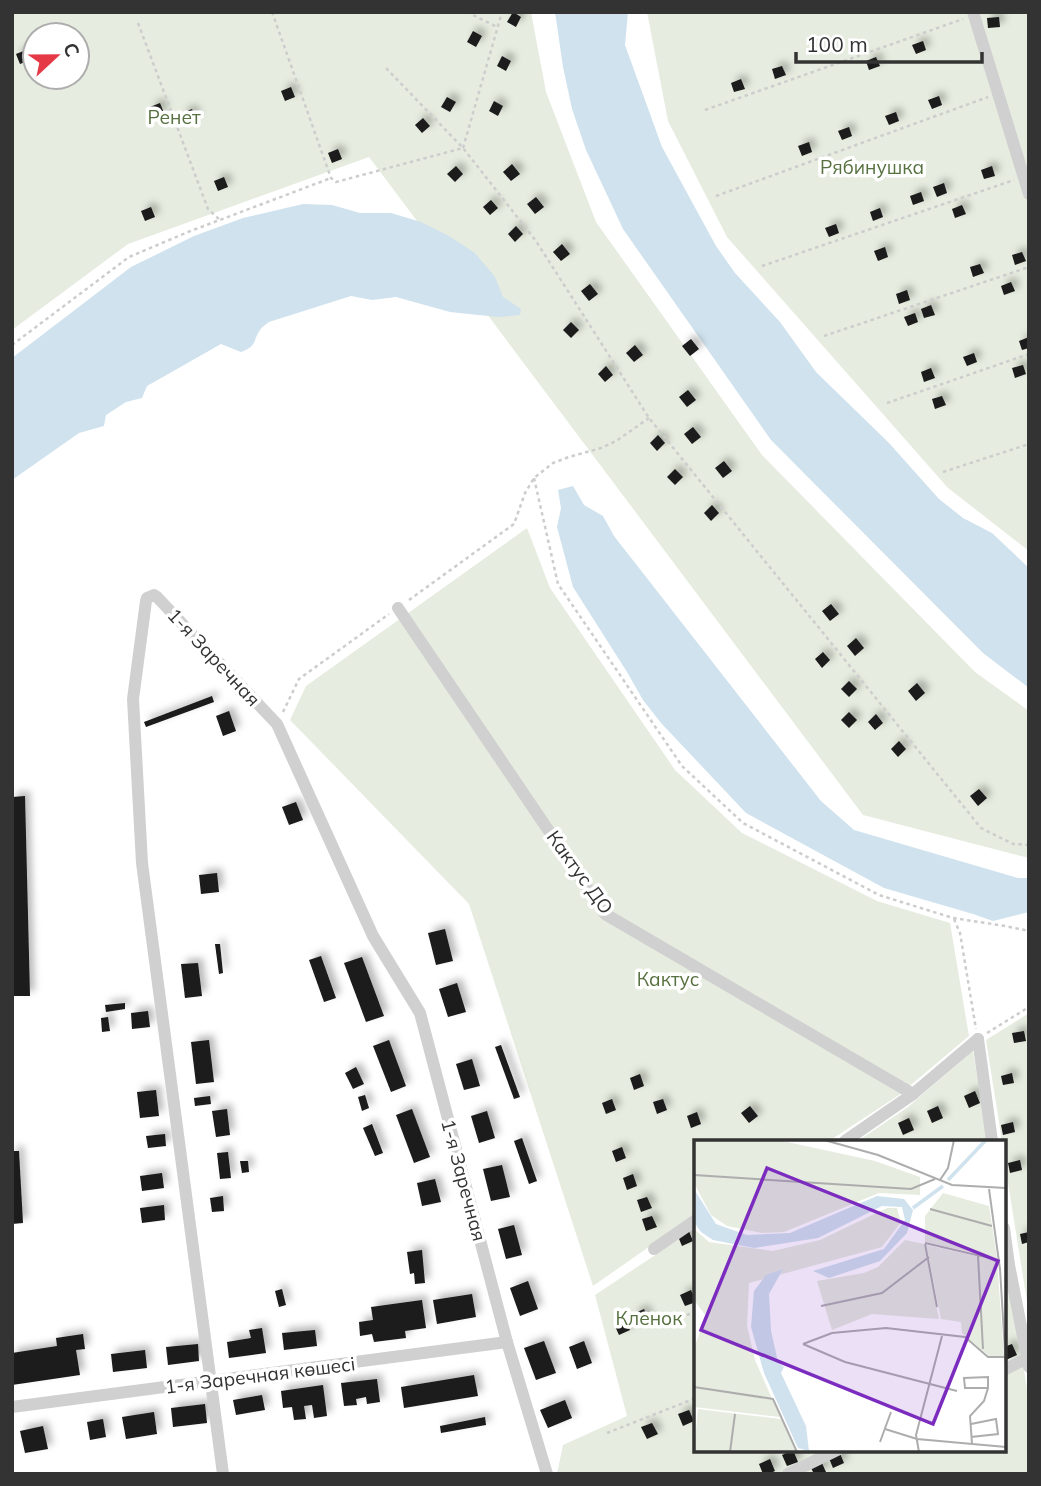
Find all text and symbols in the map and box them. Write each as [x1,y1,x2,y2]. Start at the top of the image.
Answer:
north arrow [21,21,91,91]
scale bar [796,21,982,65]
text: 100 m [806,31,868,57]
text: С [58,39,85,60]
park label: Ренет [147,105,201,129]
park label: Рябинушка [820,155,924,179]
street label: 1-я Заречная [163,603,265,711]
street label: Кактус ДО [542,825,618,919]
park label: Кактус [637,967,699,991]
street label: 1-я Заречная [436,1116,492,1244]
inset map [694,1140,1006,1451]
park label: Кленок [616,1306,683,1330]
street label: 1-я Заречная көшесі [163,1351,357,1399]

